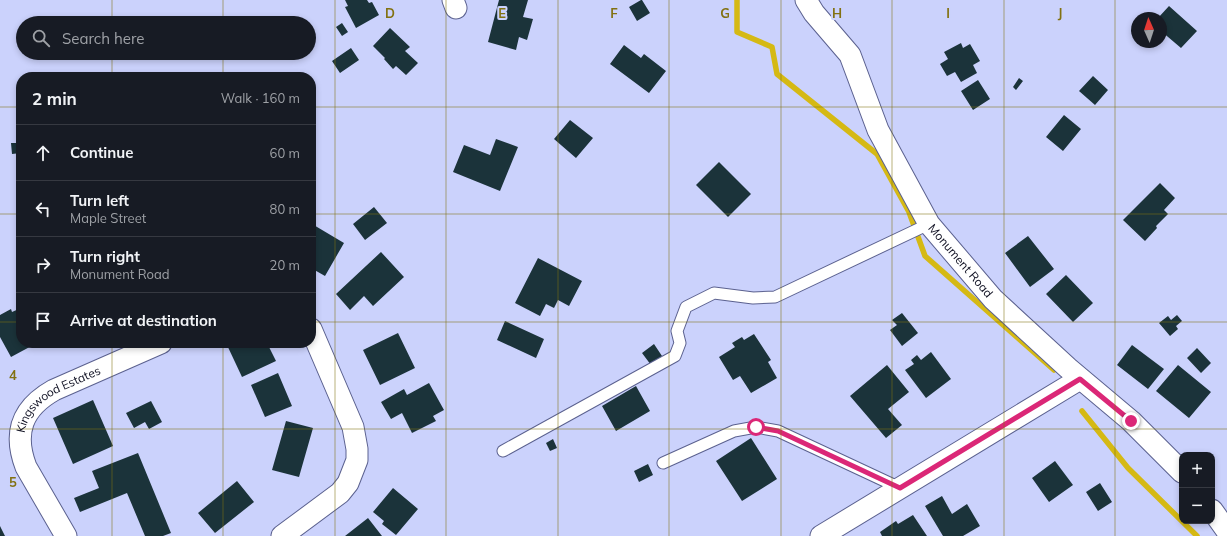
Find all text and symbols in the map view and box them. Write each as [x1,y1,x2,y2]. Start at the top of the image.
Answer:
text: D [385,5,395,21]
text: E [498,5,506,21]
text: F [610,5,618,21]
text: G [720,5,730,21]
text: H [832,5,842,21]
text: I [946,5,950,21]
text: J [1058,5,1062,21]
north arrow [1131,12,1167,48]
search box [16,16,316,60]
icon: search [30,27,52,49]
text: Search here [62,29,144,48]
text: 2 min [32,88,77,109]
text: Walk · 160 m [221,90,300,106]
icon: ahead [32,142,54,164]
text: Continue [70,143,133,162]
text: 60 m [270,145,300,161]
text: Turn left [70,191,129,210]
icon: left [32,198,54,220]
text: 80 m [270,201,300,217]
text: Maple Street [70,210,146,226]
street label: Monument Road [925,221,996,300]
text: Turn right [70,247,140,266]
icon: right [32,254,54,276]
text: 20 m [270,257,300,273]
text: Monument Road [70,266,170,282]
icon: arrive [32,310,54,332]
text: Arrive at destination [70,311,217,330]
street label: Kingswood Estates [13,363,103,434]
text: 4 [9,367,17,383]
route end [1122,412,1140,430]
route start [747,418,765,436]
map controls [1179,452,1215,524]
button: + [1179,452,1215,488]
text: 5 [9,474,17,490]
button: − [1179,488,1215,524]

